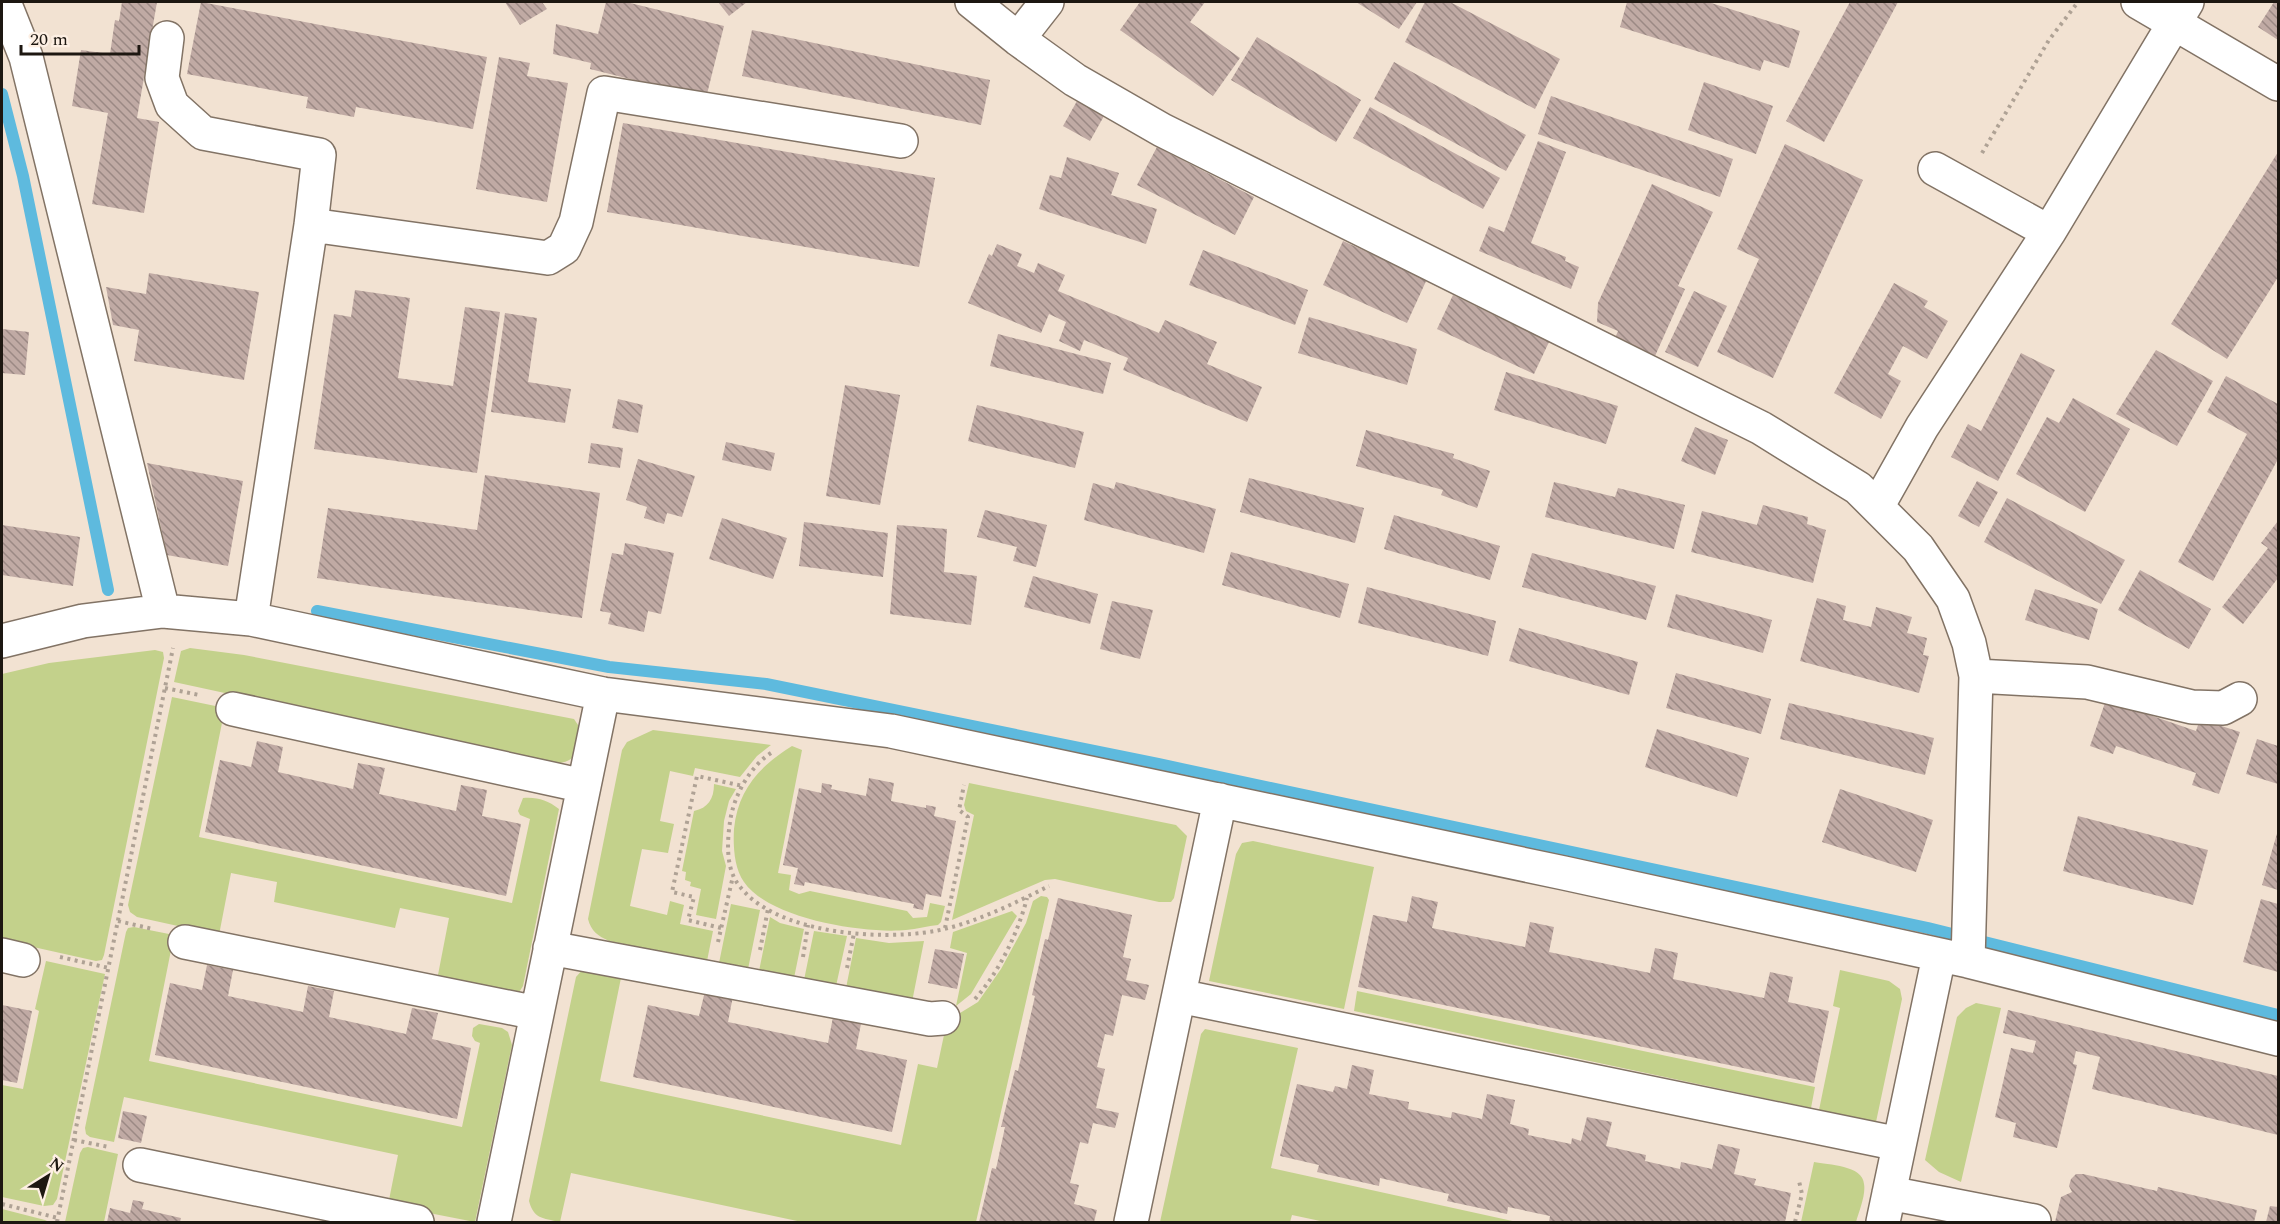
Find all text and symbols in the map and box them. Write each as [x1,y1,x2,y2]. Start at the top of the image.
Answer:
scale bar [21,18,140,56]
text: 20 m [30,26,68,53]
north arrow [18,1146,78,1206]
text: N [44,1151,69,1178]

